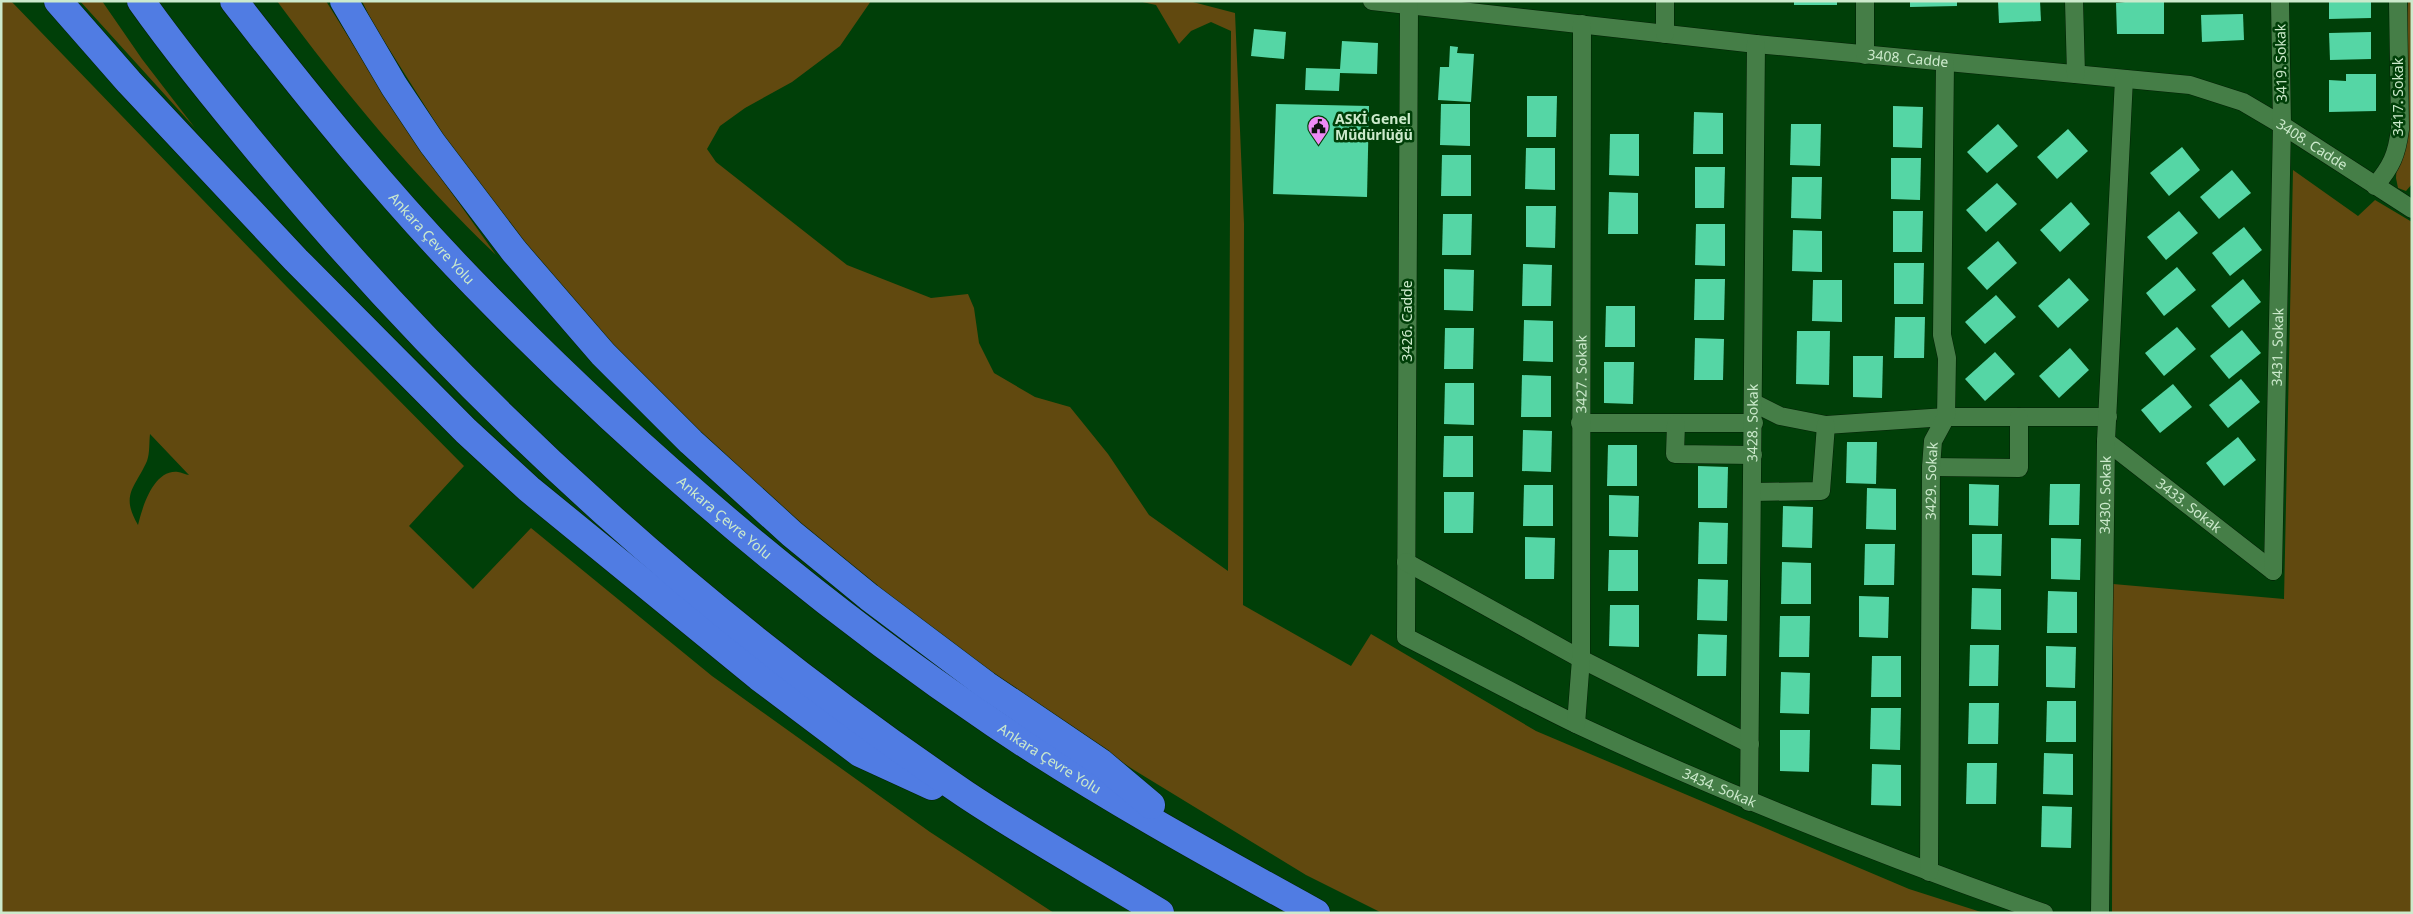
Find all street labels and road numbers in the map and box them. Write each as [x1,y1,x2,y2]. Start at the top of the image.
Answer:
street label: 3419. Sokak [2270,23,2291,102]
street label: 3408. Cadde [1867,45,1949,71]
street label: 3417. Sokak [2388,57,2407,136]
street label: 3408. Cadde [2273,114,2352,174]
street label: Ankara Çevre Yolu [385,188,479,288]
street label: 3426. Cadde [1397,280,1416,362]
street label: 3431. Sokak [2267,307,2287,386]
street label: 3427. Sokak [1571,334,1591,413]
street label: 3428. Sokak [1742,383,1762,462]
street label: 3429. Sokak [1921,441,1942,520]
street label: 3430. Sokak [2095,455,2115,534]
street label: Ankara Çevre Yolu [673,472,776,563]
street label: 3433. Sokak [2152,474,2226,537]
street label: Ankara Çevre Yolu [994,719,1105,798]
street label: 3434. Sokak [1680,763,1760,812]

